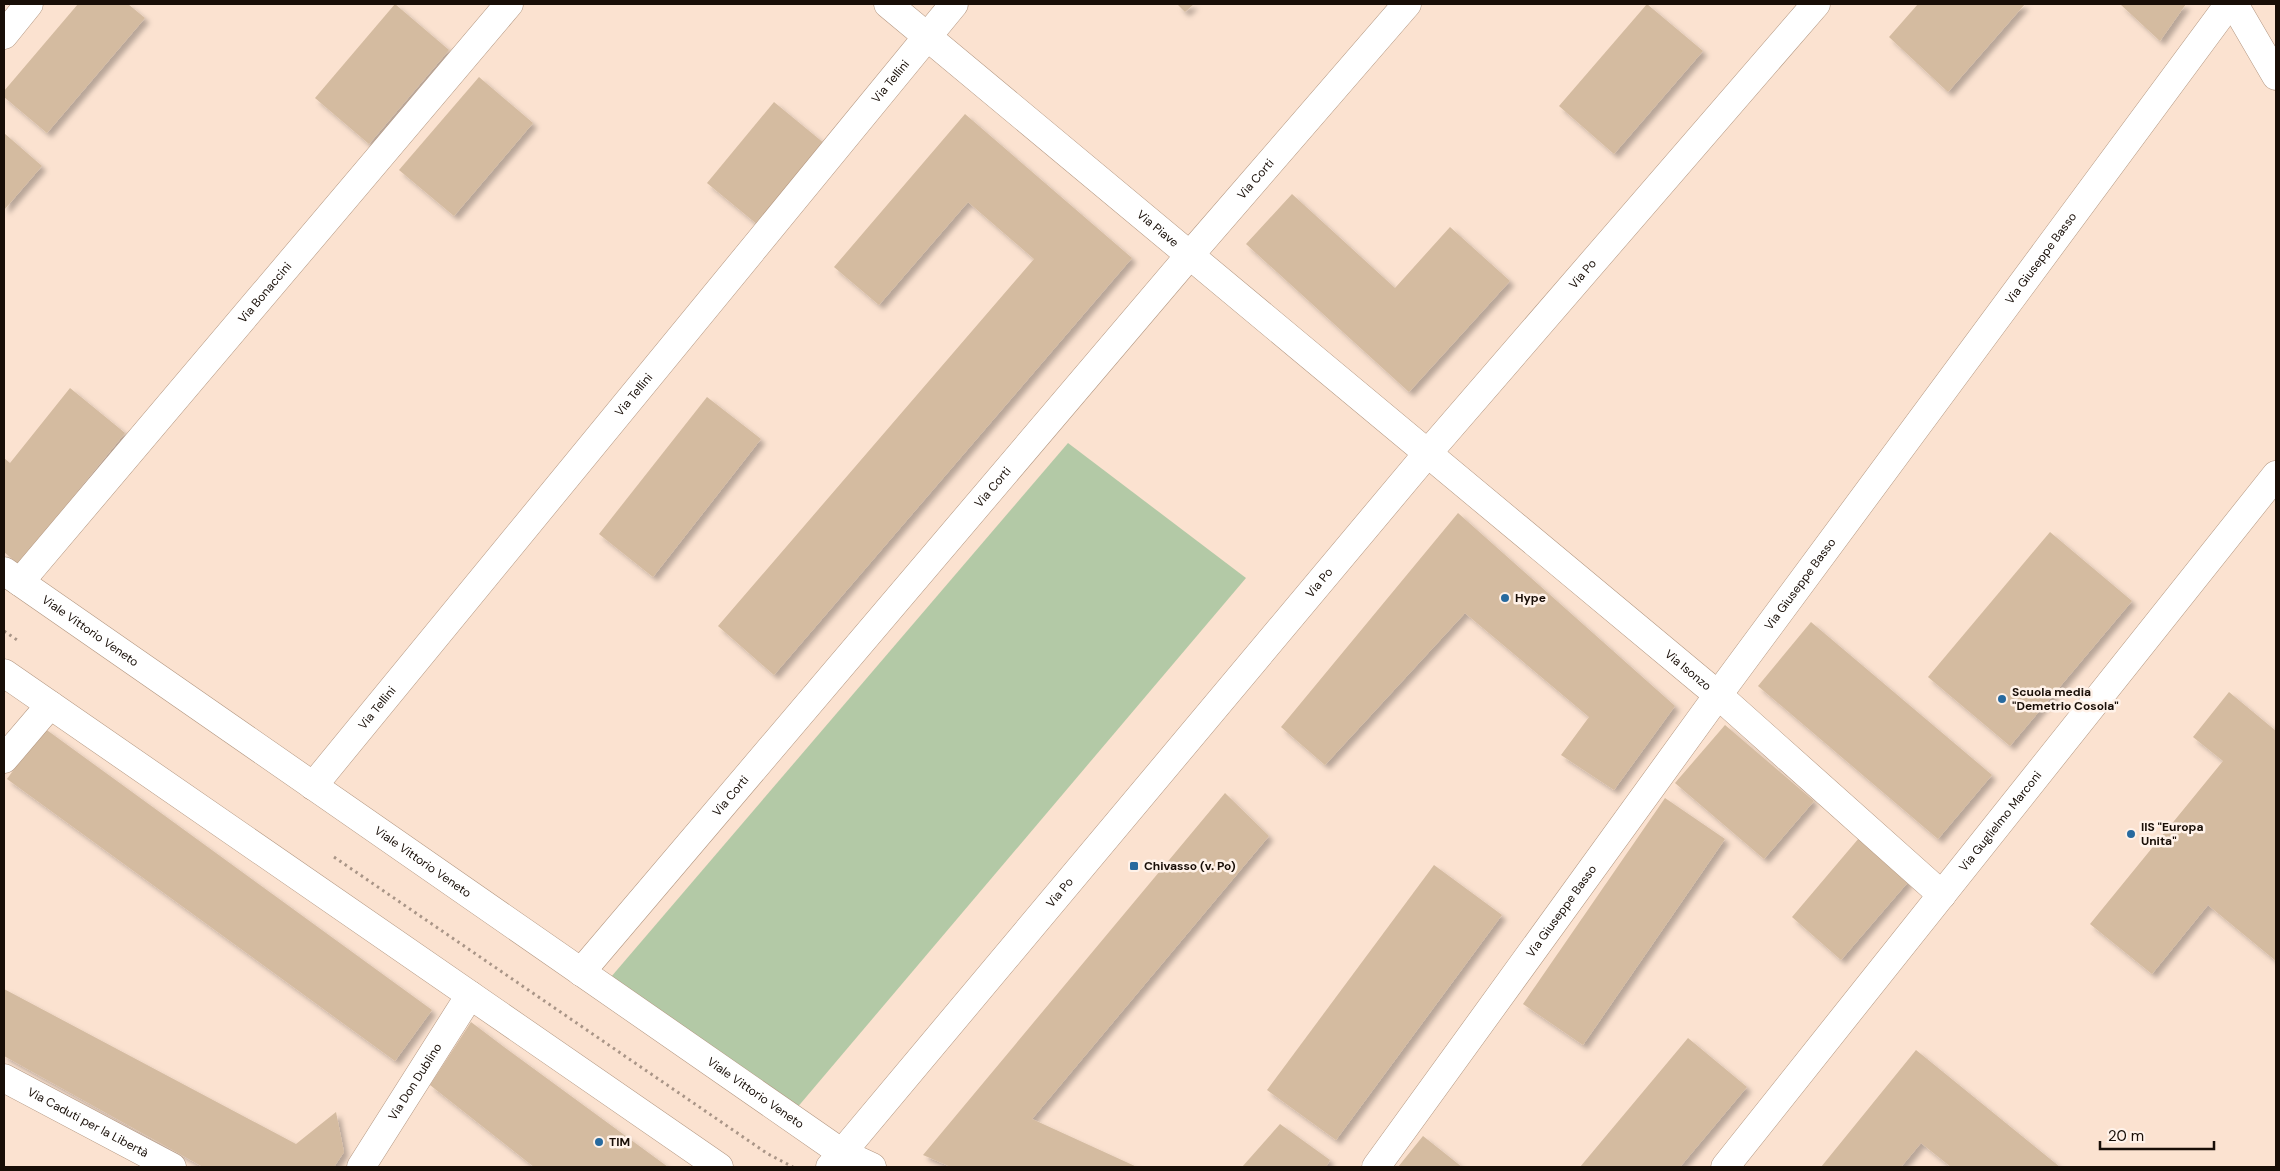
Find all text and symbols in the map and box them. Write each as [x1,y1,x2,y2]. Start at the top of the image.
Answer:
street label: Via Tellini [868,56,913,106]
street label: Via Corti [1234,155,1277,203]
street label: Via Piave [1134,207,1182,251]
street label: Via Giuseppe Basso [2002,209,2080,307]
street label: Via Po [1565,256,1600,292]
street label: Via Bonaccini [235,259,295,326]
street label: Via Tellini [611,370,656,420]
street label: Via Corti [971,463,1015,511]
street label: Via Giuseppe Basso [1761,535,1839,633]
street label: Via Po [1302,564,1336,601]
place label: Hype [1515,590,1546,606]
street label: Viale Vittorio Veneto [39,592,142,670]
marker: Hype [1499,592,1511,604]
street label: Via Isonzo [1661,646,1715,694]
street label: Via Tellini [355,683,400,733]
place label: Scuola media "Demetrio Cosola" [2012,684,2119,714]
marker: Scuola media "Demetrio Cosola" [1996,693,2008,705]
street label: Via Guglielmo Marconi [1955,768,2045,875]
street label: Via Corti [709,772,752,820]
place label: IIS "Europa Unita" [2141,819,2203,849]
street label: Viale Vittorio Veneto [371,823,474,901]
marker: IIS "Europa Unita" [2125,828,2137,840]
place label: Chivasso (v. Po) [1144,858,1236,874]
marker: Chivasso (v. Po) [1128,860,1140,872]
street label: Via Giuseppe Basso [1523,862,1600,961]
street label: Via Po [1043,874,1077,911]
street label: Via Don Dublino [385,1040,445,1123]
street label: Viale Vittorio Veneto [704,1054,807,1132]
street label: Via Caduti per la Libertà [25,1084,151,1161]
scale bar [2100,1118,2214,1150]
text: 20 m [2108,1126,2144,1146]
place label: TIM [609,1134,630,1150]
marker: TIM [593,1136,605,1148]

